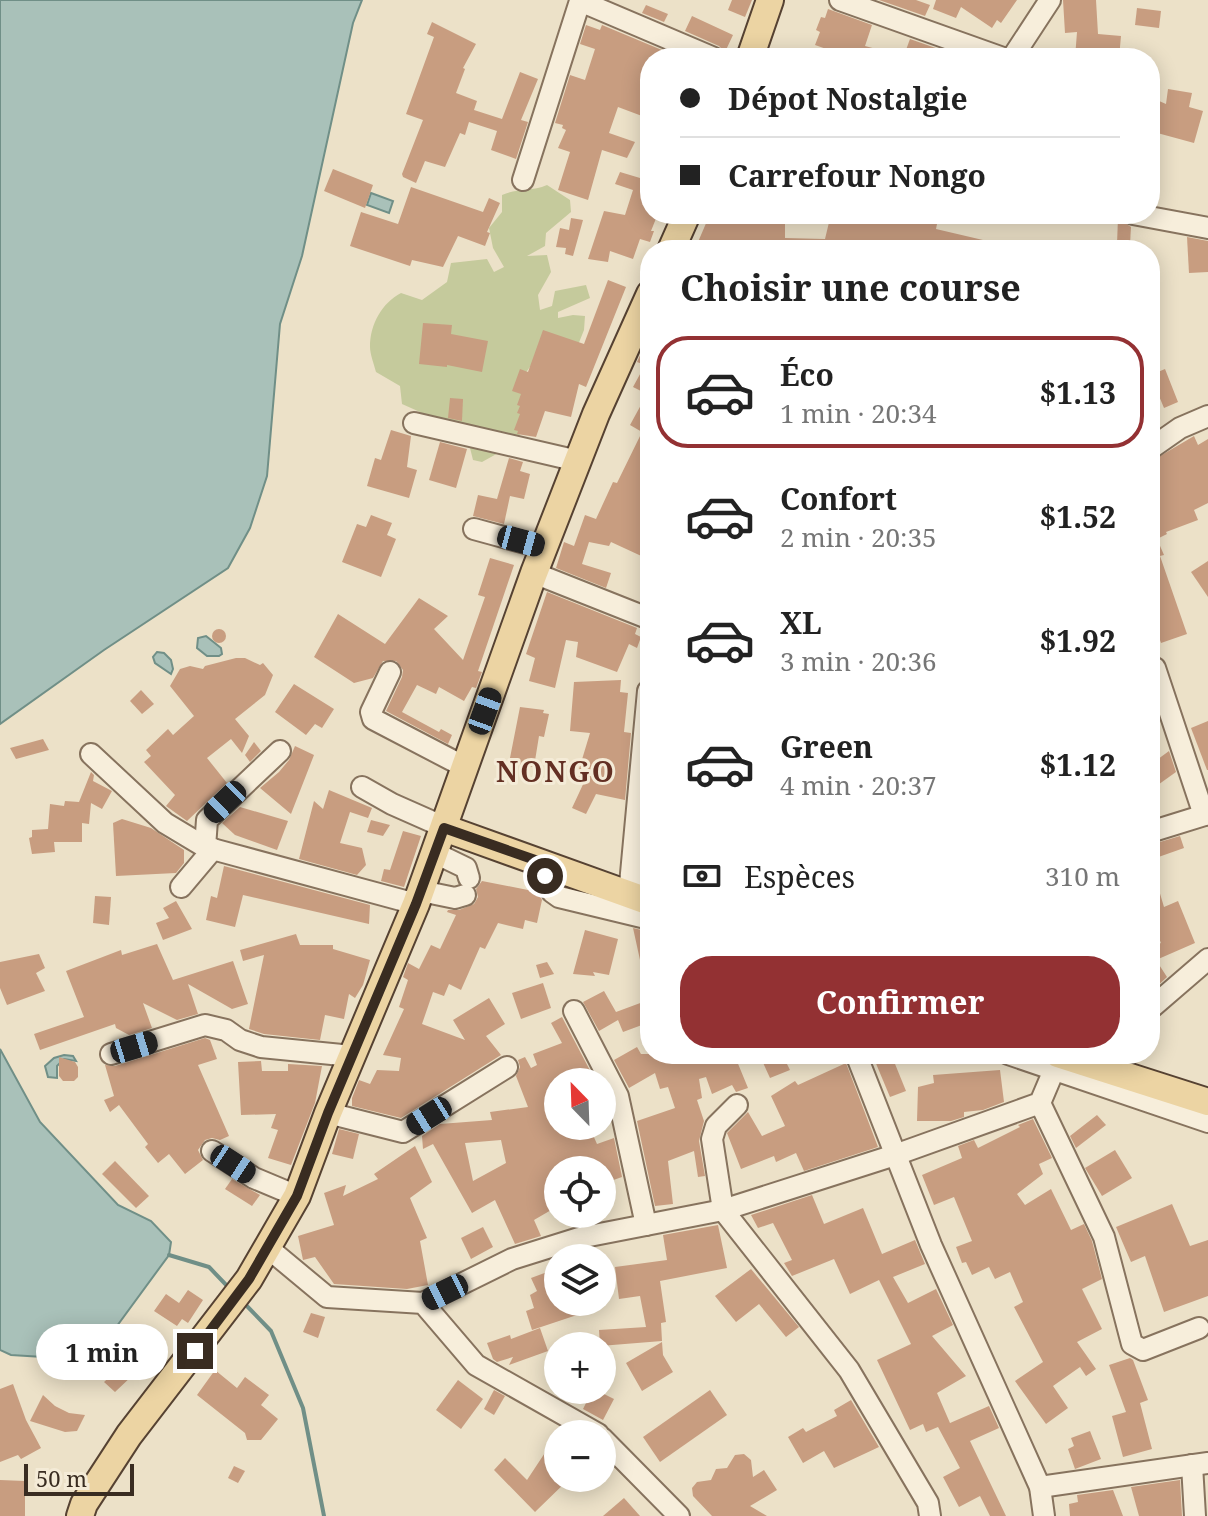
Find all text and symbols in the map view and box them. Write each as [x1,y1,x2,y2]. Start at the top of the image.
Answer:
text: Dépot Nostalgie [728,78,968,119]
text: Carrefour Nongo [728,155,986,196]
text: Choisir une course [680,263,1021,312]
text: Éco [780,354,834,395]
icon: car [684,356,756,428]
text: $1.13 [1039,372,1116,413]
text: 1 min · 20:34 [780,395,937,431]
text: Confort [780,478,897,519]
icon: car [684,480,756,552]
text: $1.52 [1039,496,1116,537]
text: 2 min · 20:35 [780,519,937,555]
car [495,523,547,559]
text: XL [780,602,822,643]
icon: car [684,604,756,676]
text: $1.92 [1039,620,1116,661]
text: 3 min · 20:36 [780,643,937,679]
car [466,684,504,738]
text: Green [780,726,873,767]
icon: car [684,728,756,800]
text: $1.12 [1039,744,1116,785]
district label: NONGO [496,752,616,790]
text: 4 min · 20:37 [780,767,937,803]
car [199,777,251,827]
icon: cash [680,854,724,898]
text: Espèces [744,856,855,897]
route start [527,858,563,894]
text: 310 m [1045,858,1120,894]
button: Confirmer [680,956,1120,1048]
car [108,1029,160,1065]
north arrow [544,1068,616,1140]
map controls [544,1068,616,1492]
car [402,1093,456,1139]
car [206,1141,260,1187]
button: locate [544,1156,616,1228]
button: layers [544,1244,616,1316]
car [418,1271,472,1313]
callout: 1 min [35,1323,167,1379]
button: + [544,1332,616,1404]
route end [177,1333,213,1369]
text: 1 min [65,1334,139,1370]
button: − [544,1420,616,1492]
scale bar [24,1460,134,1496]
text: 50 m [36,1463,87,1493]

